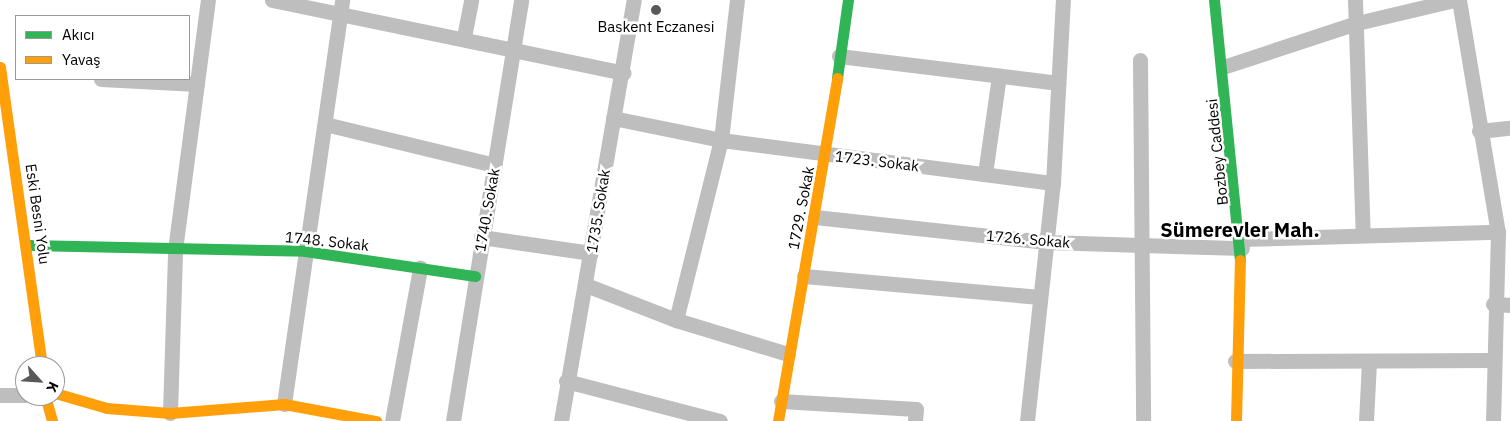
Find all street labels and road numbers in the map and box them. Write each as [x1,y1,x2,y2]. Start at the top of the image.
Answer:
street label: Bozbey Caddesi [1202,98,1232,206]
street label: 1723. Sokak [834,147,920,175]
street label: Eski Besni Yolu [22,162,54,266]
street label: 1729. Sokak [784,165,818,251]
street label: 1740. Sokak [471,167,503,253]
street label: 1735. Sokak [583,168,613,254]
street label: 1726. Sokak [985,226,1071,252]
street label: 1748. Sokak [284,228,370,254]

